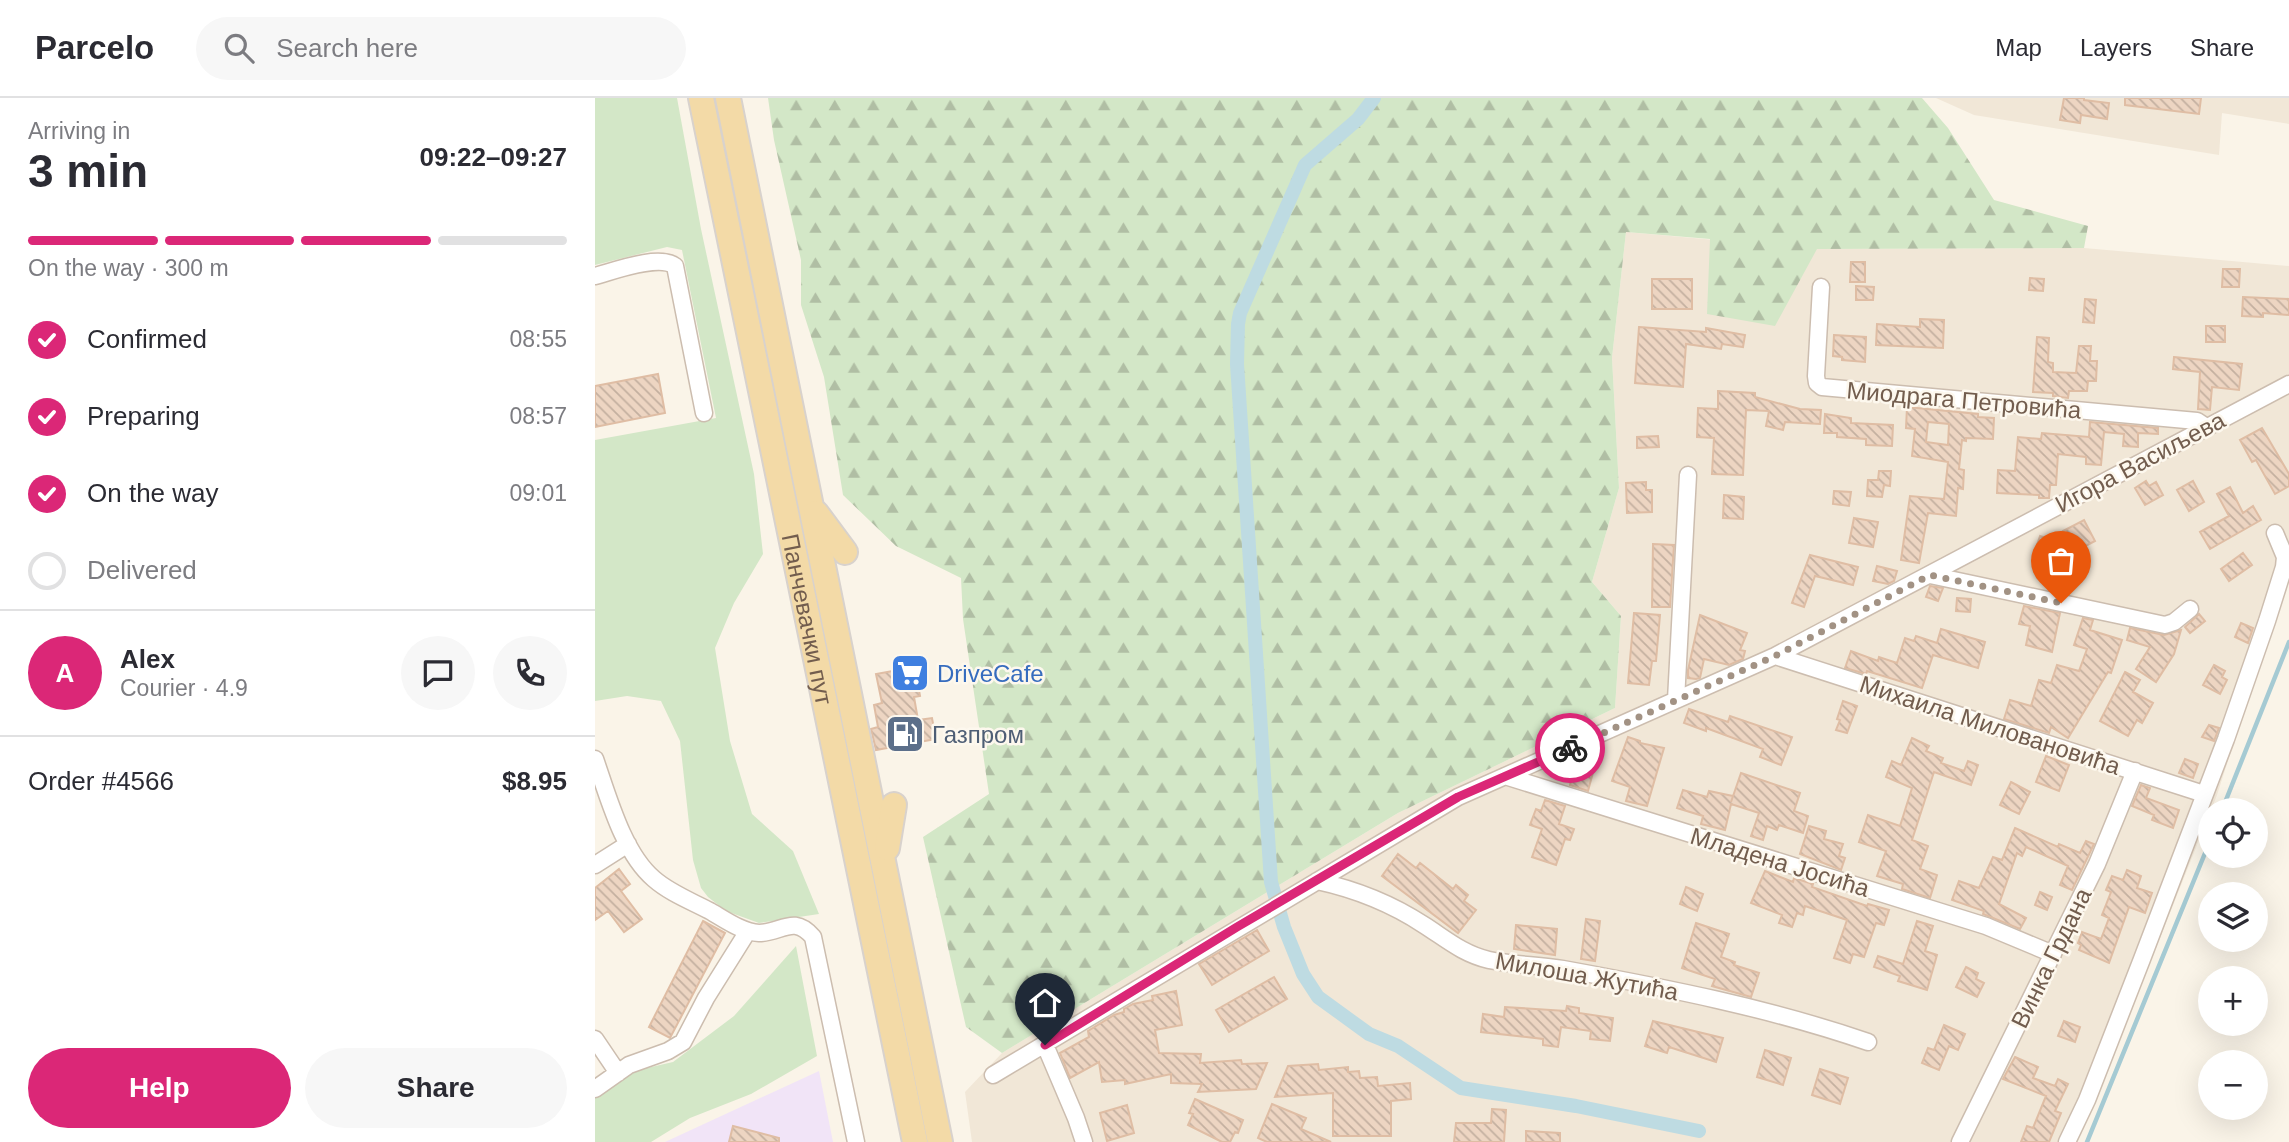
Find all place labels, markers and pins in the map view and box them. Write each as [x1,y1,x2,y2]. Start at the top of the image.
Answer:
pin [2031,531,2091,603]
supermarket icon: DriveCafe [889,652,931,694]
place label: DriveCafe [937,660,1044,687]
fuel station icon: Газпром [884,713,926,755]
place label: Газпром [932,721,1024,748]
pin [1015,973,1075,1045]

